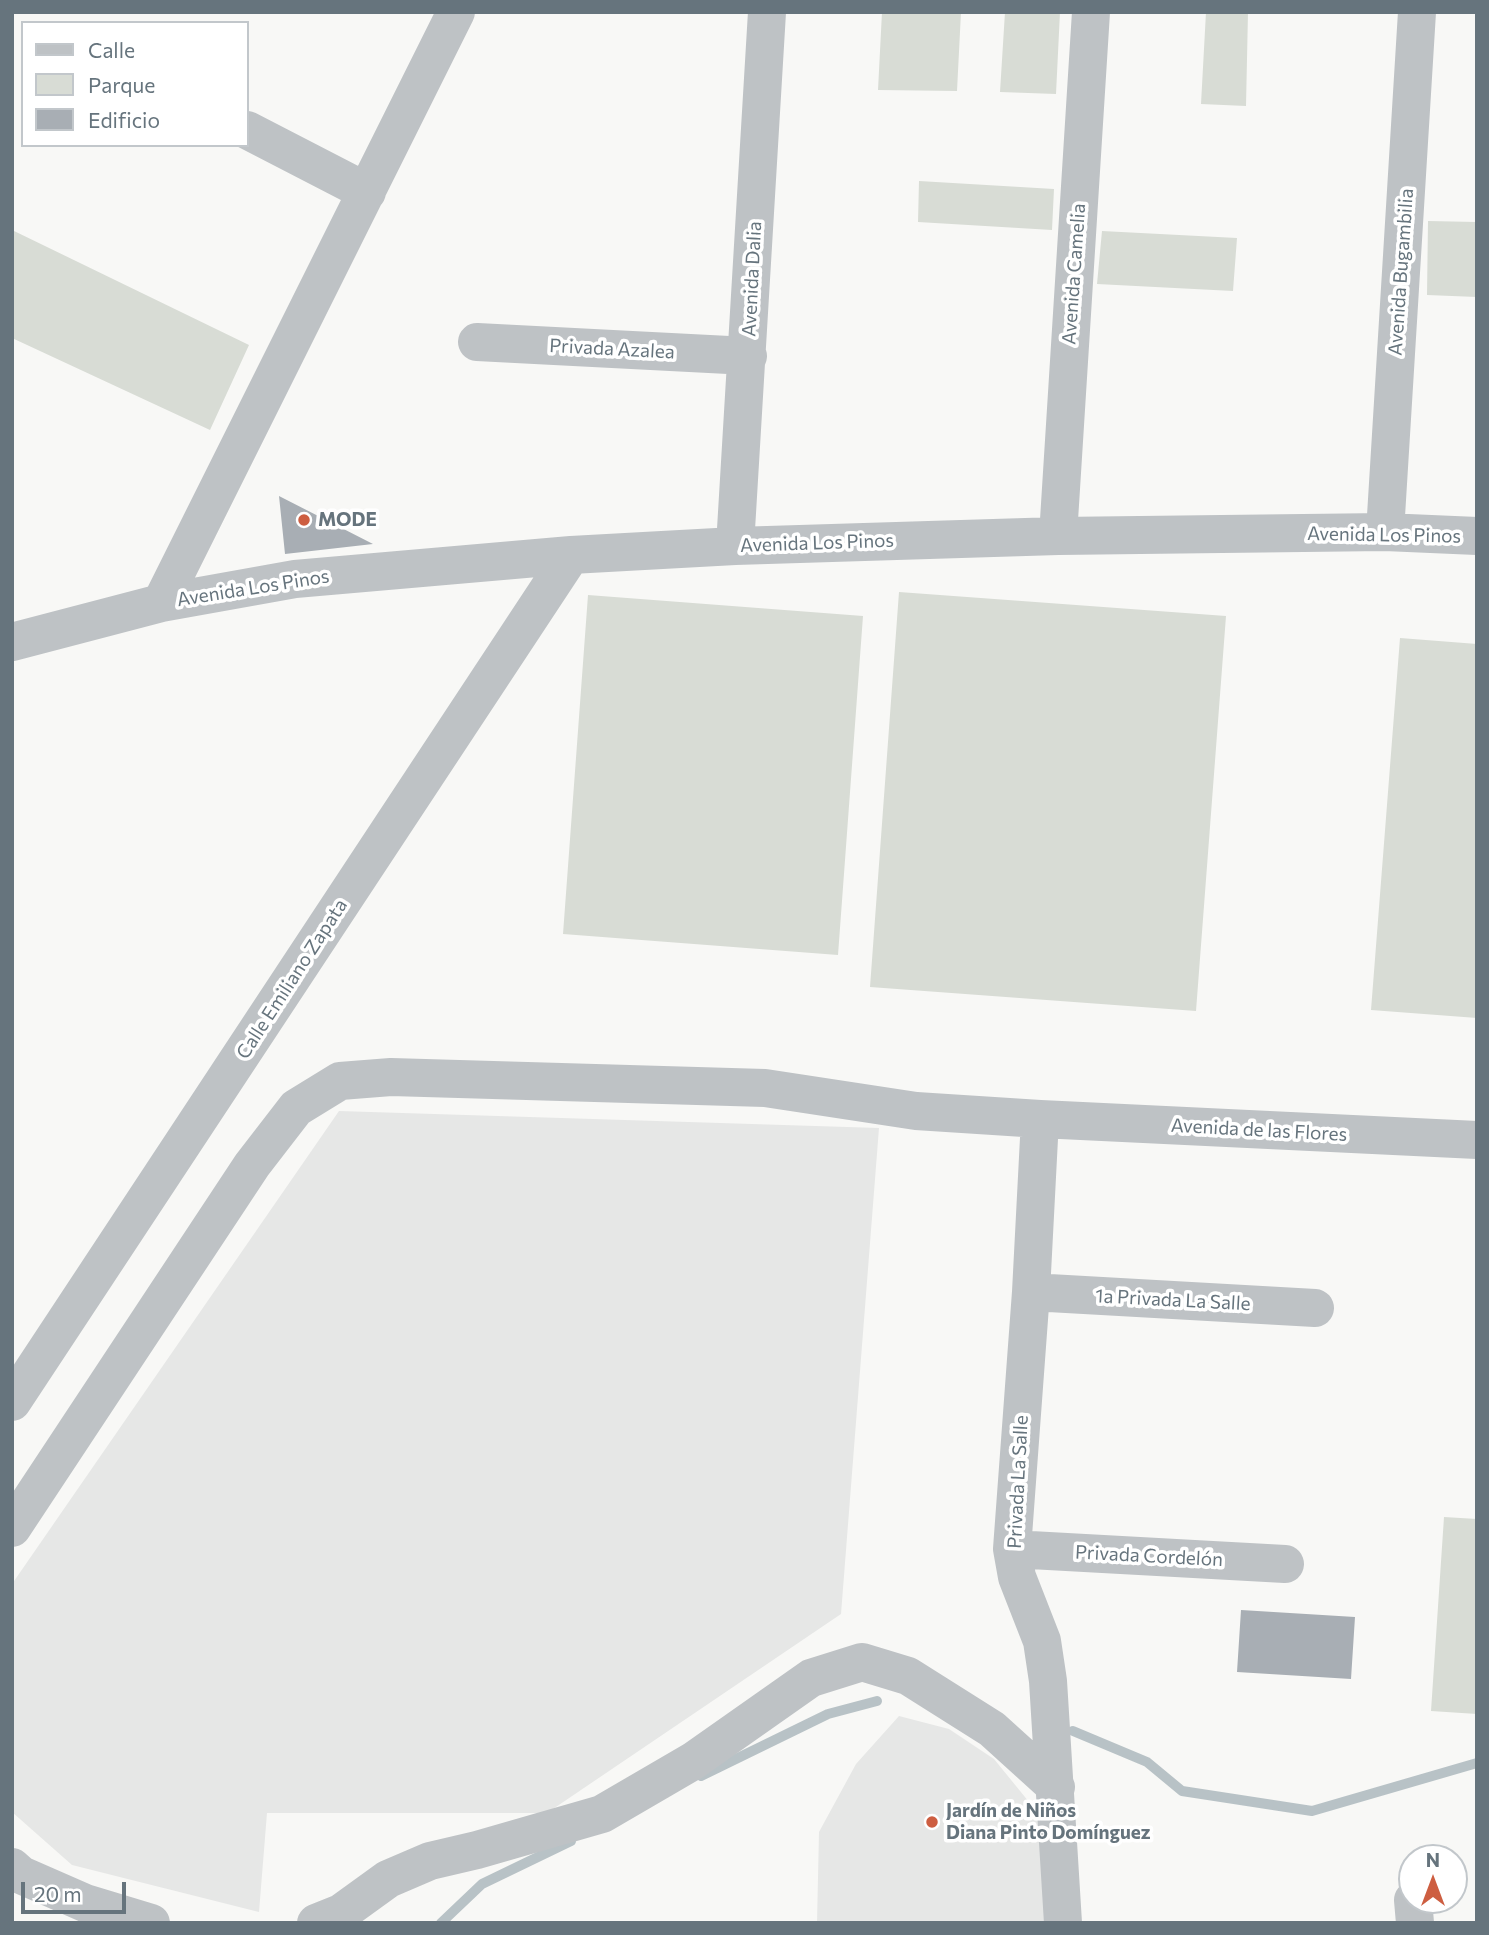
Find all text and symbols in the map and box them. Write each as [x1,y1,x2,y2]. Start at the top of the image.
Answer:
legend [21,21,248,147]
text: Calle [88,37,135,62]
text: Parque [88,72,155,97]
text: Edificio [88,107,160,132]
street label: Avenida Bugambilia [1384,188,1418,356]
street label: Avenida Camelia [1058,203,1090,345]
street label: Avenida Dalia [738,221,766,337]
street label: Privada Azalea [549,334,675,364]
place label: MODE [318,509,377,531]
marker: MODE [296,512,312,528]
street label: Avenida Los Pinos [1307,522,1461,548]
street label: Avenida Los Pinos [740,529,894,557]
street label: Avenida Los Pinos [175,565,331,611]
street label: Calle Emiliano Zapata [232,895,352,1063]
street label: Avenida de las Flores [1170,1114,1348,1146]
street label: 1a Privada La Salle [1095,1285,1251,1315]
street label: Privada La Salle [1003,1415,1033,1549]
street label: Privada Cordelón [1074,1541,1224,1571]
place label: Jardín de Niños Diana Pinto Domínguez [946,1800,1151,1844]
marker: Jardín de Niños Diana Pinto Domínguez [924,1814,940,1830]
north arrow [1398,1844,1468,1914]
text: N [1426,1848,1440,1871]
scale bar [24,1868,130,1912]
text: 20 m [34,1881,82,1906]

